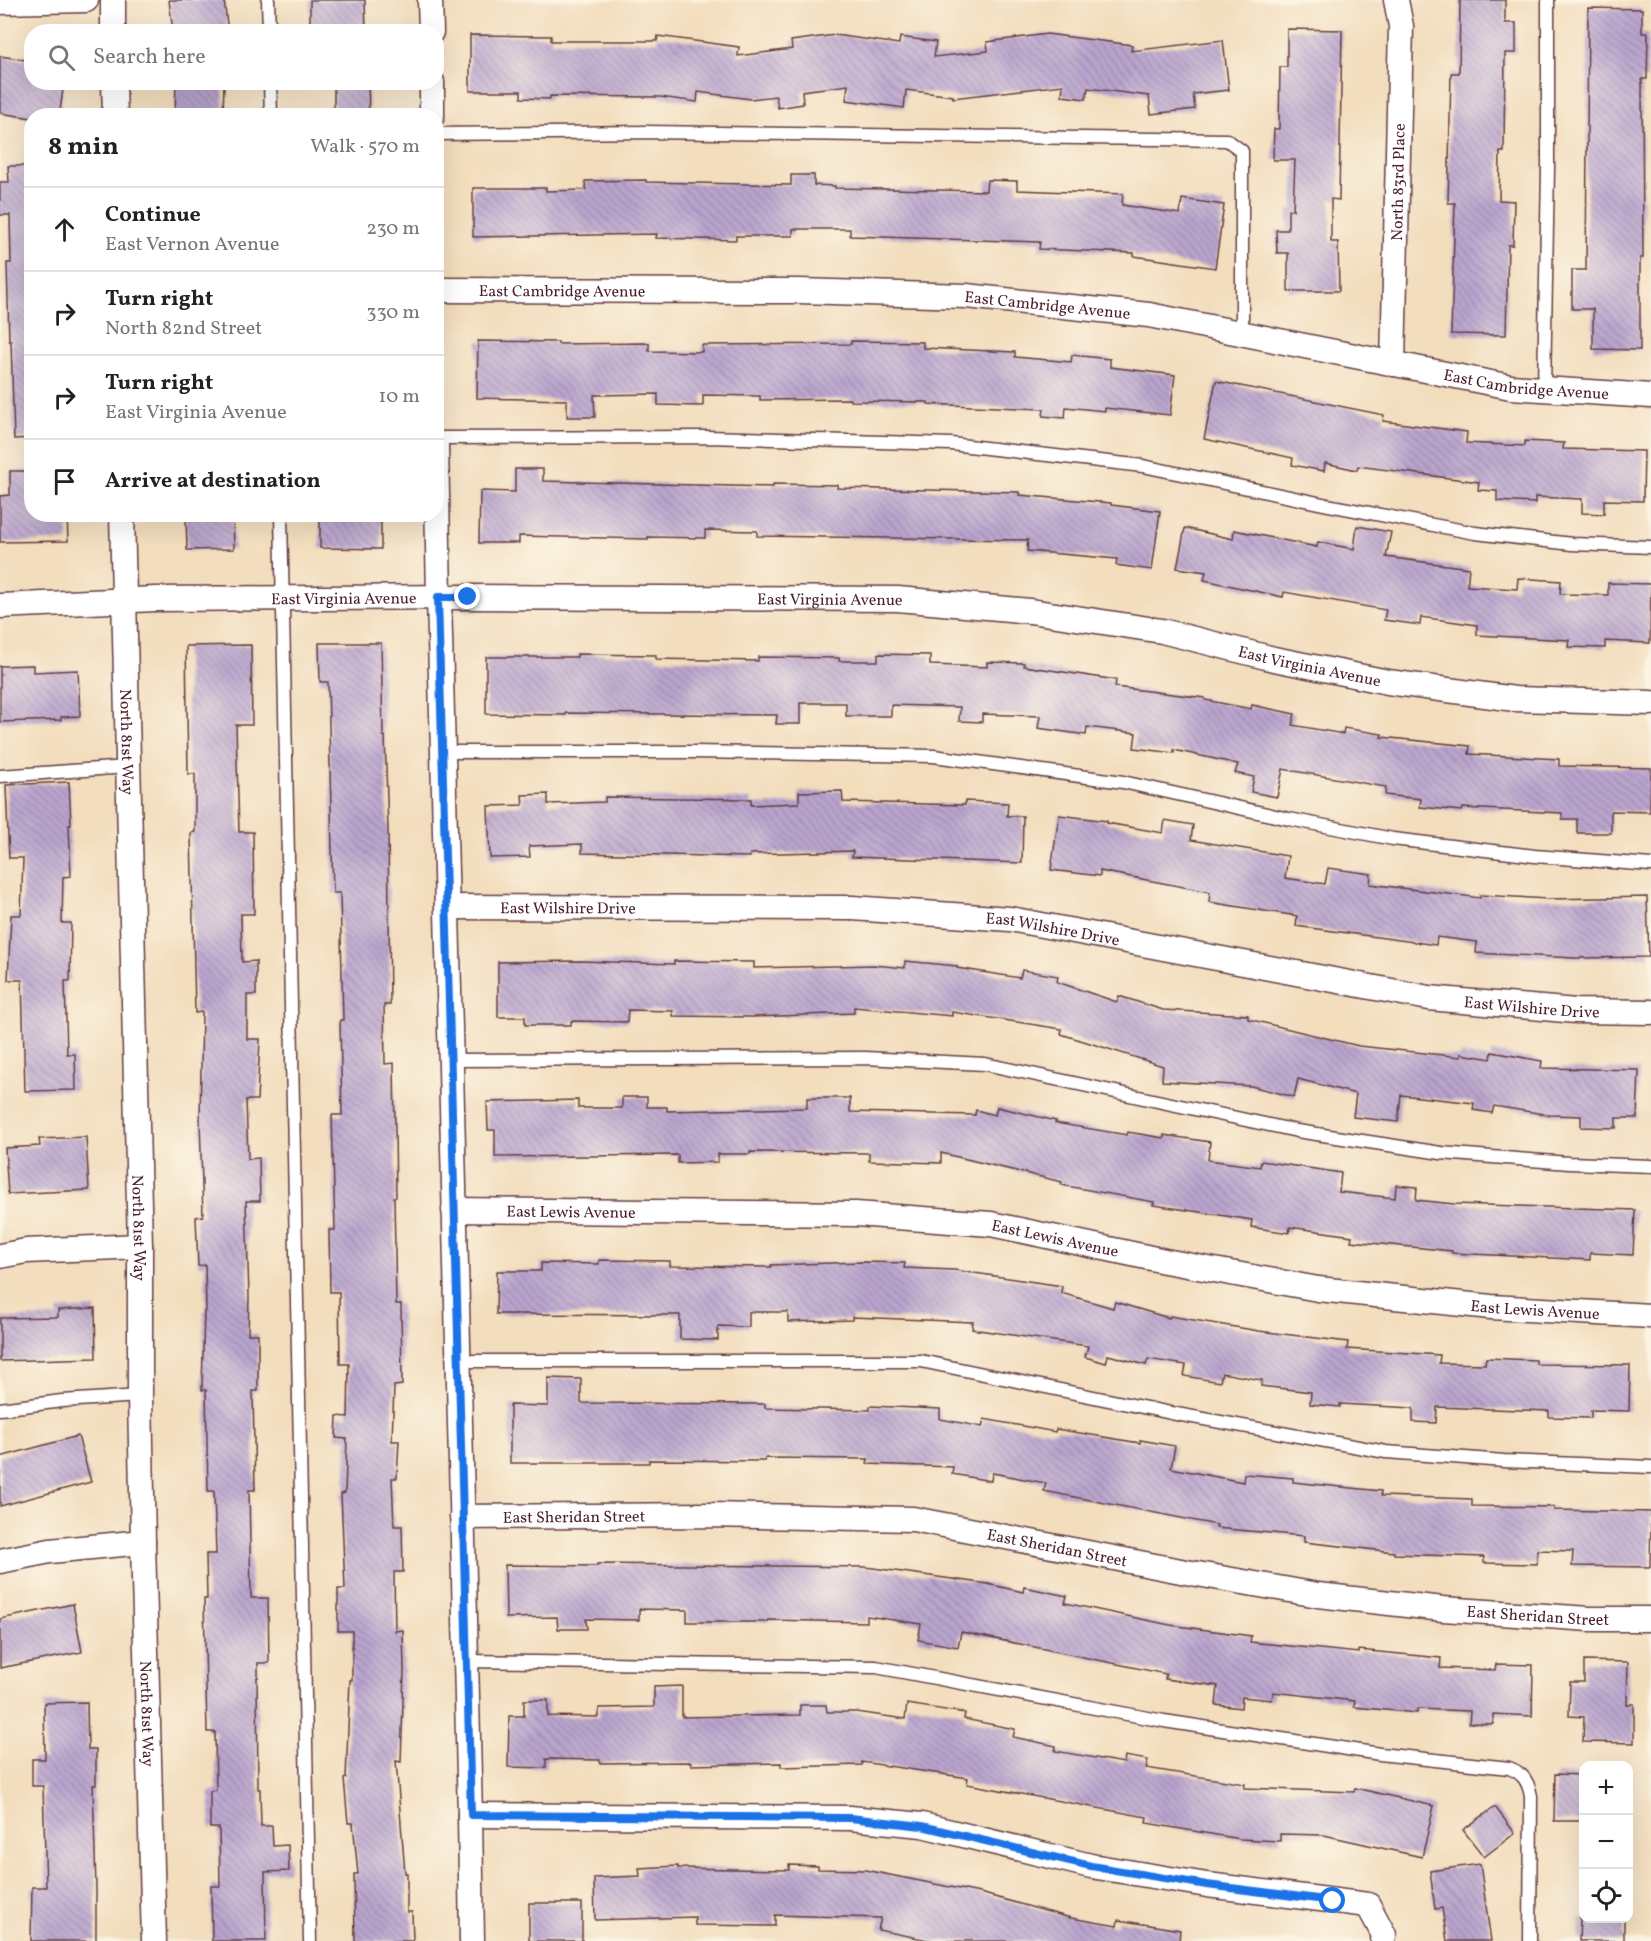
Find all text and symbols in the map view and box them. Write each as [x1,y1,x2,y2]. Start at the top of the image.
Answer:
search box [24,24,444,90]
icon: search [45,41,78,74]
text: Search here [93,42,206,73]
street label: North 83rd Place [1387,123,1412,241]
text: 8 min [48,129,119,165]
text: Walk · 570 m [310,133,420,161]
text: Continue [105,200,201,231]
icon: ahead [48,213,81,246]
text: 230 m [366,215,420,243]
text: East Vernon Avenue [105,231,280,259]
street label: East Cambridge Avenue [479,281,645,304]
text: Turn right [105,284,213,315]
street label: East Cambridge Avenue [963,287,1131,326]
icon: right [48,297,81,330]
text: 330 m [366,299,420,327]
text: North 82nd Street [105,315,262,343]
street label: East Cambridge Avenue [1441,365,1610,406]
text: Turn right [105,368,213,399]
icon: right [48,381,81,414]
text: 10 m [379,383,420,411]
text: East Virginia Avenue [105,399,287,427]
icon: arrive [48,465,81,498]
text: Arrive at destination [105,466,321,497]
route end [454,583,480,609]
street label: East Virginia Avenue [271,588,417,611]
street label: East Virginia Avenue [757,589,903,612]
street label: East Virginia Avenue [1236,641,1383,693]
street label: North 81st Way [113,689,138,796]
street label: East Wilshire Drive [500,898,636,920]
street label: East Wilshire Drive [985,908,1121,952]
street label: East Wilshire Drive [1463,992,1600,1024]
street label: North 81st Way [125,1175,149,1281]
street label: East Lewis Avenue [506,1202,636,1225]
street label: East Lewis Avenue [989,1215,1120,1264]
street label: East Lewis Avenue [1469,1296,1600,1326]
street label: East Sheridan Street [503,1507,646,1530]
street label: East Sheridan Street [985,1525,1129,1573]
street label: East Sheridan Street [1466,1602,1609,1632]
street label: North 81st Way [133,1660,158,1767]
map controls [1579,1761,1633,1923]
button: + [1579,1761,1633,1815]
button: − [1579,1815,1633,1869]
button: locate [1579,1869,1633,1923]
route start [1319,1887,1345,1913]

